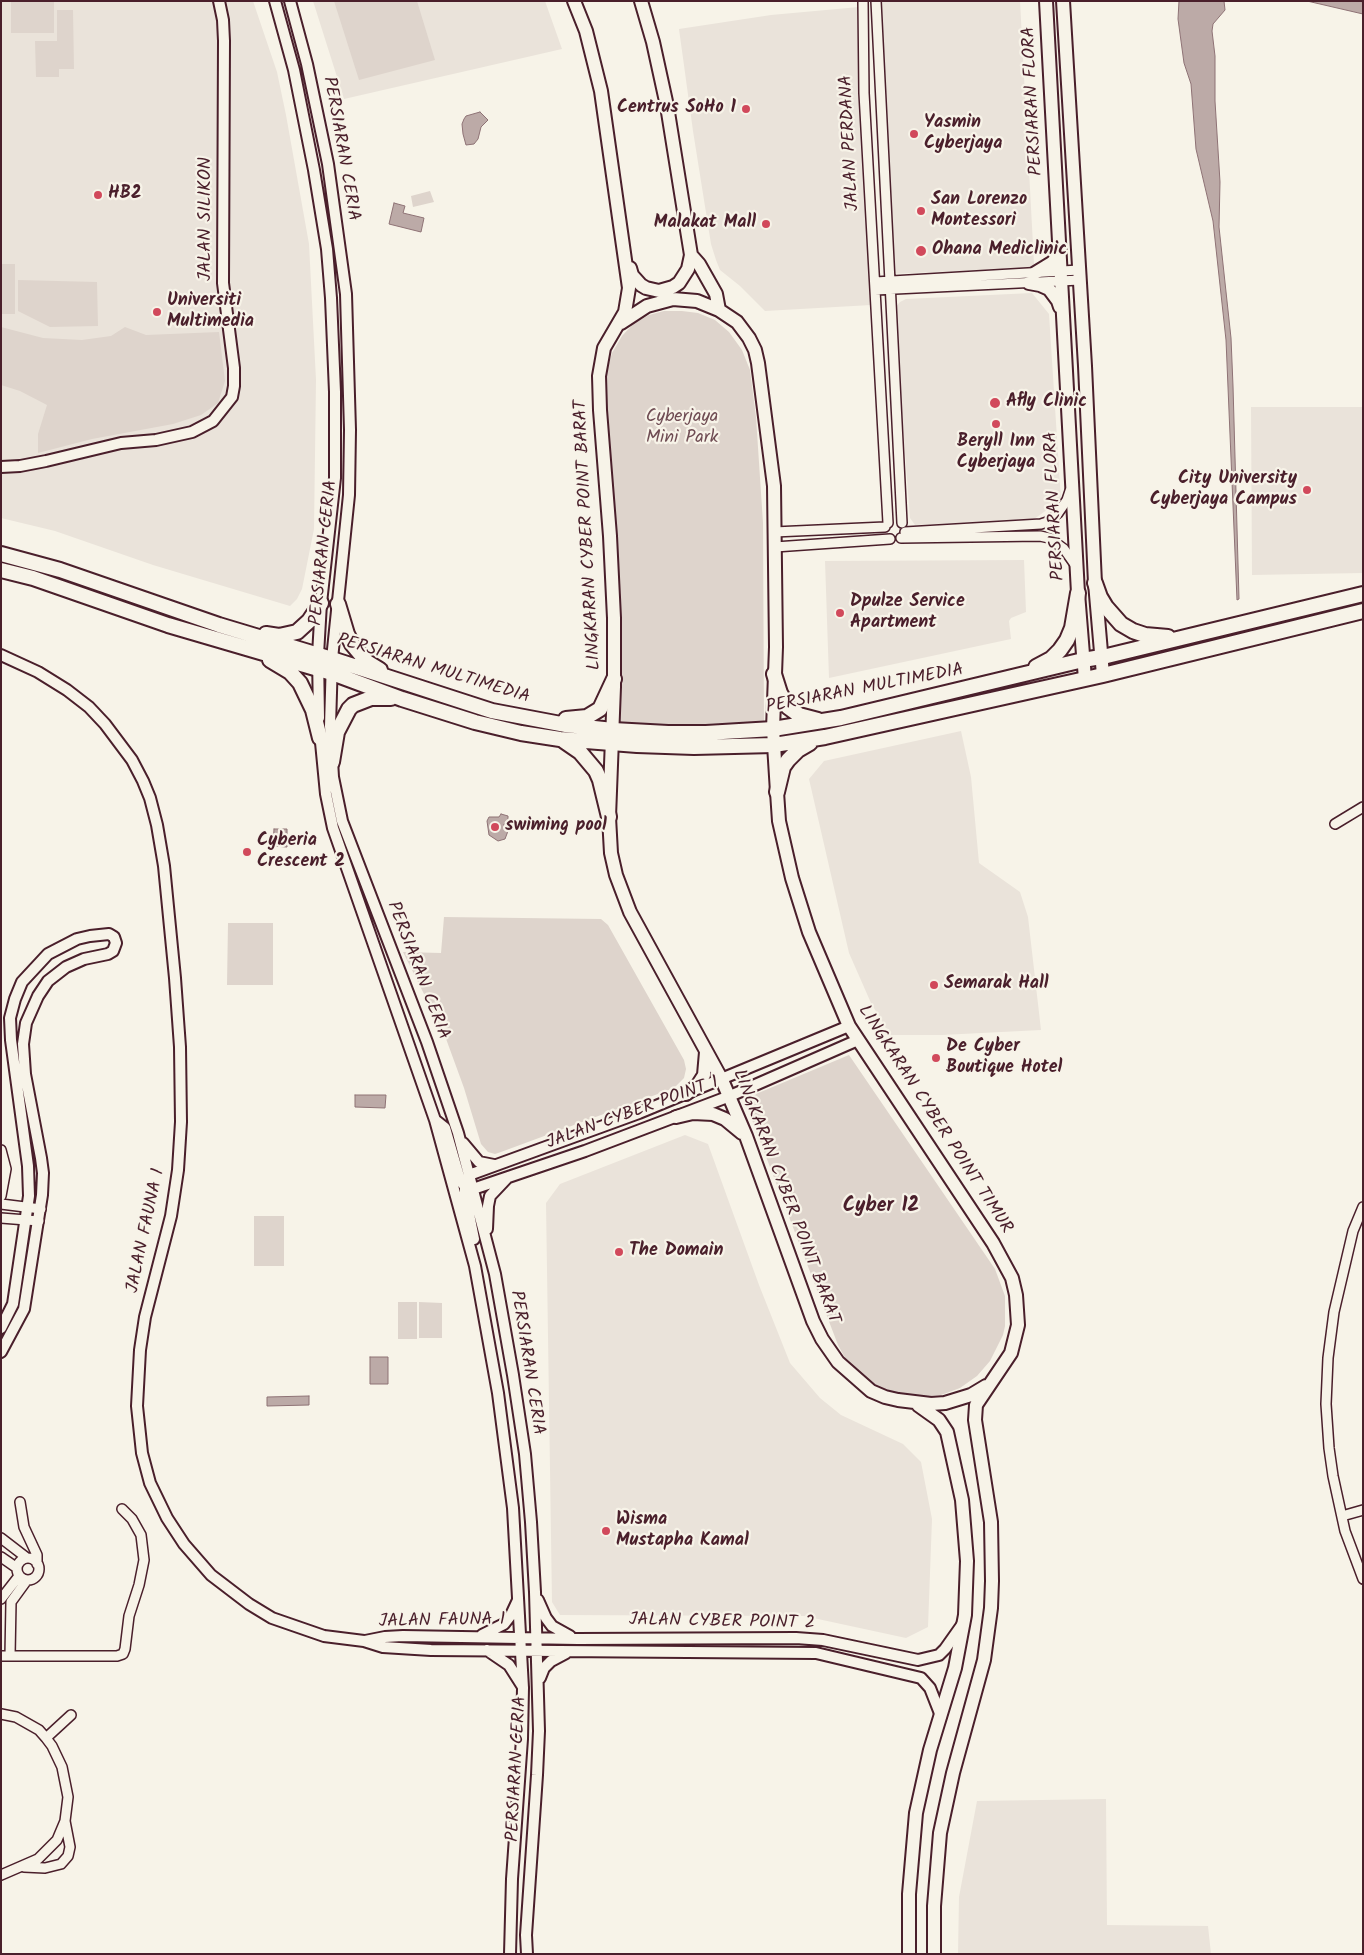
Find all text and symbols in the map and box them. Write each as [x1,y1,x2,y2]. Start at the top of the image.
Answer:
street label: PERSIARAN FLORA [1019,26,1049,176]
street label: PERSIARAN CERIA [317,75,363,223]
street label: JALAN PERDANA [837,75,865,211]
place label: Centrus SoHo 1 [617,98,736,120]
marker: Centrus SoHo 1 [740,103,752,115]
place label: Yasmin Cyberjaya [924,113,1002,156]
marker: Yasmin Cyberjaya [908,128,920,140]
street label: JALAN SILIKON [196,157,218,281]
place label: HB2 [108,184,141,206]
marker: HB2 [92,189,104,201]
place label: San Lorenzo Montessori [931,190,1027,232]
marker: San Lorenzo Montessori [915,205,927,217]
place label: Malakat Mall [654,213,756,235]
marker: Malakat Mall [760,218,772,230]
place label: Ohana Mediclinic [932,240,1067,262]
marker: Ohana Mediclinic [914,244,928,258]
place label: Universiti Multimedia [167,291,254,334]
marker: Universiti Multimedia [151,306,163,318]
place label: Afly Clinic [1006,392,1087,414]
marker: Afly Clinic [988,396,1002,410]
street label: LINGKARAN CYBER POINT BARAT [571,399,607,671]
park label: Cyberjaya Mini Park [646,407,718,449]
marker: Beryll Inn Cyberjaya [990,418,1002,430]
street label: PERSIARAN FLORA [1041,431,1071,581]
place label: Beryll Inn Cyberjaya [957,432,1035,474]
place label: City University Cyberjaya Campus [1150,469,1297,512]
street label: PERSIARAN CERIA [307,479,343,627]
marker: City University Cyberjaya Campus [1301,484,1313,496]
place label: Dpulze Service Apartment [850,592,965,634]
marker: Dpulze Service Apartment [834,607,846,619]
street label: PERSIARAN MULTIMEDIA [334,630,532,710]
street label: PERSIARAN MULTIMEDIA [764,660,966,720]
place label: swiming pool [505,816,607,838]
marker: swiming pool [489,821,501,833]
place label: Cyberia Crescent 2 [257,831,345,874]
marker: Cyberia Crescent 2 [241,846,253,858]
street label: PERSIARAN CERIA [381,899,453,1043]
place label: Semarak Hall [944,974,1049,996]
marker: Semarak Hall [928,979,940,991]
street label: LINGKARAN CYBER POINT TIMUR [852,1002,1016,1238]
place label: De Cyber Boutique Hotel [946,1037,1062,1080]
marker: De Cyber Boutique Hotel [930,1052,942,1064]
street label: LINGKARAN CYBER POINT BARAT [726,1067,844,1327]
street label: JALAN CYBER POINT 1 [544,1073,722,1155]
street label: JALAN FAUNA 1 [123,1167,171,1295]
district label: Cyber 12 [843,1196,919,1220]
place label: The Domain [629,1241,723,1263]
marker: The Domain [613,1246,625,1258]
street label: PERSIARAN CERIA [504,1289,548,1437]
place label: Wisma Mustapha Kamal [616,1510,749,1552]
marker: Wisma Mustapha Kamal [600,1525,612,1537]
street label: JALAN FAUNA 1 [378,1610,506,1634]
street label: JALAN CYBER POINT 2 [629,1611,815,1635]
street label: PERSIARAN CERIA [503,1695,533,1843]

